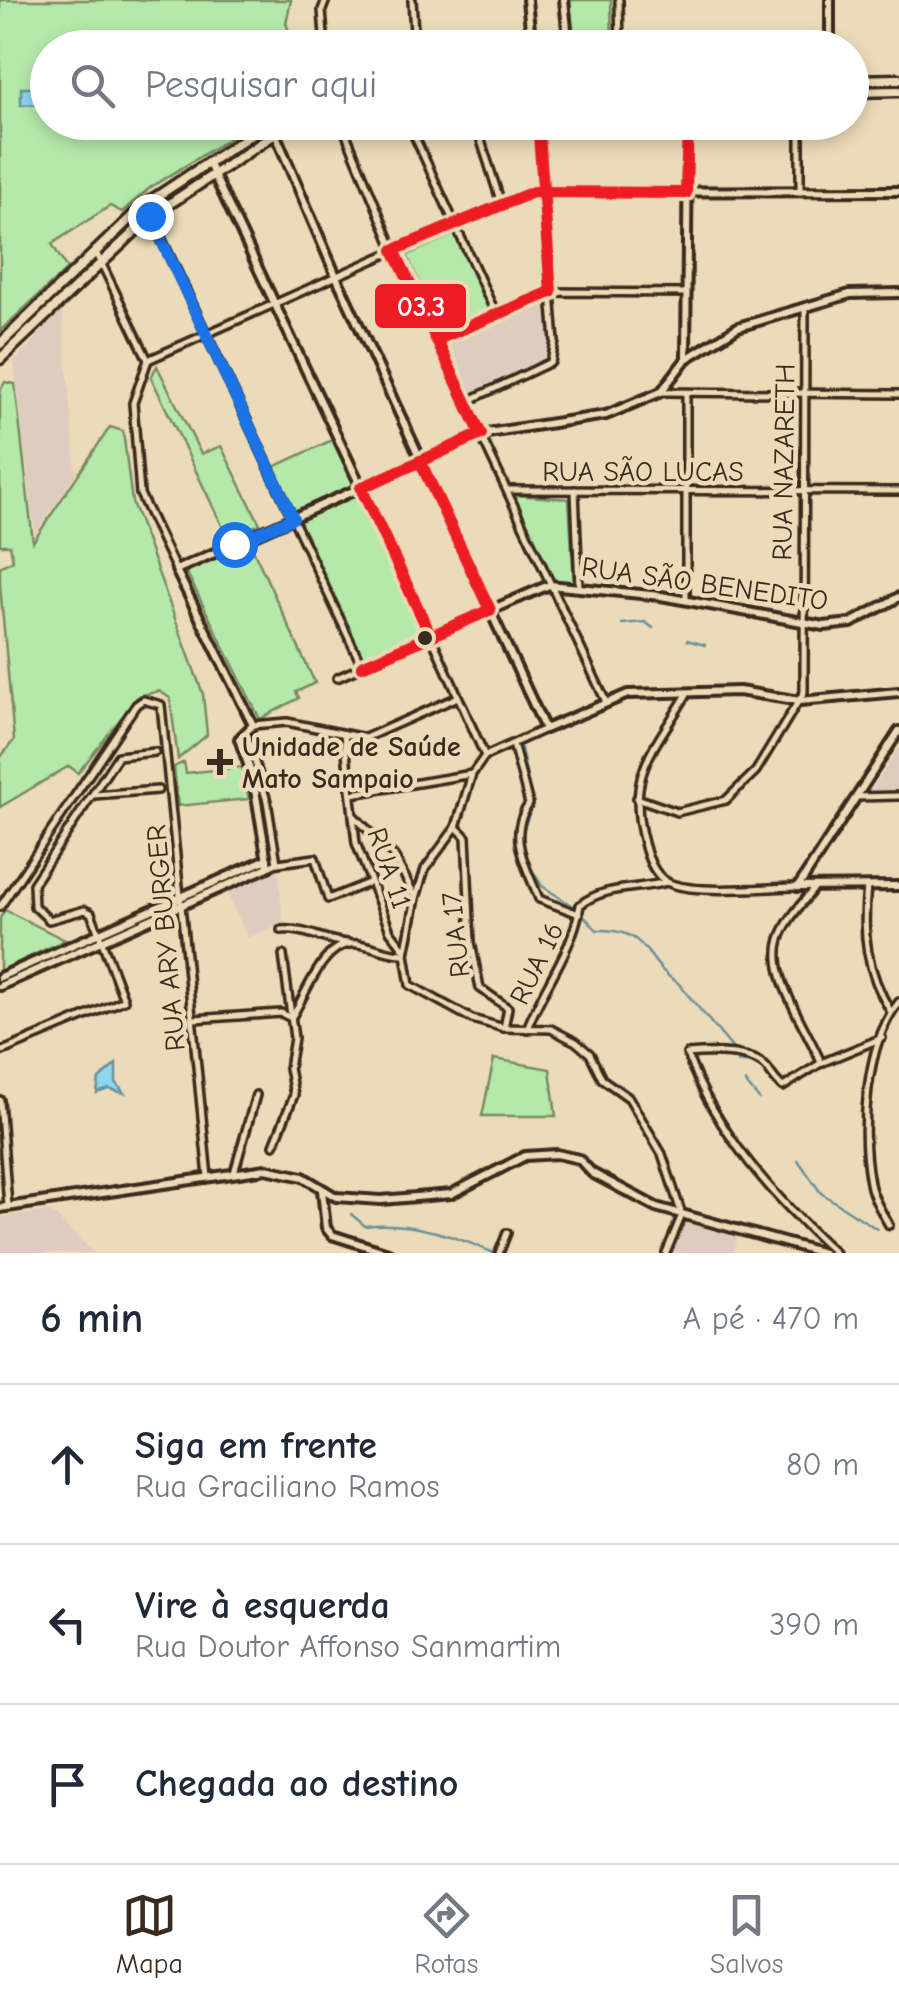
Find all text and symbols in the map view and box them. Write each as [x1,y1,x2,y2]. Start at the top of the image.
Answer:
search box [30,30,869,140]
icon: search [65,58,120,113]
text: Pesquisar aqui [145,63,377,107]
route end [128,194,174,240]
line badge: 03.3 [373,282,468,330]
text: 03.3 [397,291,445,323]
street label: RUA NAZARETH [766,363,802,561]
street label: RUA SÃO LUCAS [542,455,744,488]
route start [212,522,258,568]
street label: RUA SÃO BENEDITO [580,550,830,617]
unlabelled marker [415,628,435,648]
place label: Unidade de Saúde Mato Sampaio [242,731,461,795]
marker: Unidade de Saúde Mato Sampaio [207,749,233,775]
street label: RUA ARY BURGER [140,823,192,1052]
street label: RUA 11 [360,824,418,913]
street label: RUA 17 [436,891,476,979]
street label: RUA 16 [503,917,570,1010]
text: 6 min [40,1294,143,1343]
text: A pé · 470 m [682,1300,859,1337]
text: Siga em frente [135,1424,377,1468]
icon: ahead [40,1437,95,1492]
text: 80 m [786,1446,859,1483]
text: Rua Graciliano Ramos [135,1468,440,1505]
text: Vire à esquerda [135,1584,390,1628]
icon: left [40,1597,95,1652]
text: 390 m [769,1606,859,1643]
text: Rua Doutor Affonso Sanmartim [135,1628,561,1665]
icon: arrive [40,1757,95,1812]
text: Chegada ao destino [135,1762,458,1806]
tab: Mapa [116,1888,183,1980]
tab: Rotas [414,1888,478,1980]
tab: Salvos [710,1888,783,1980]

